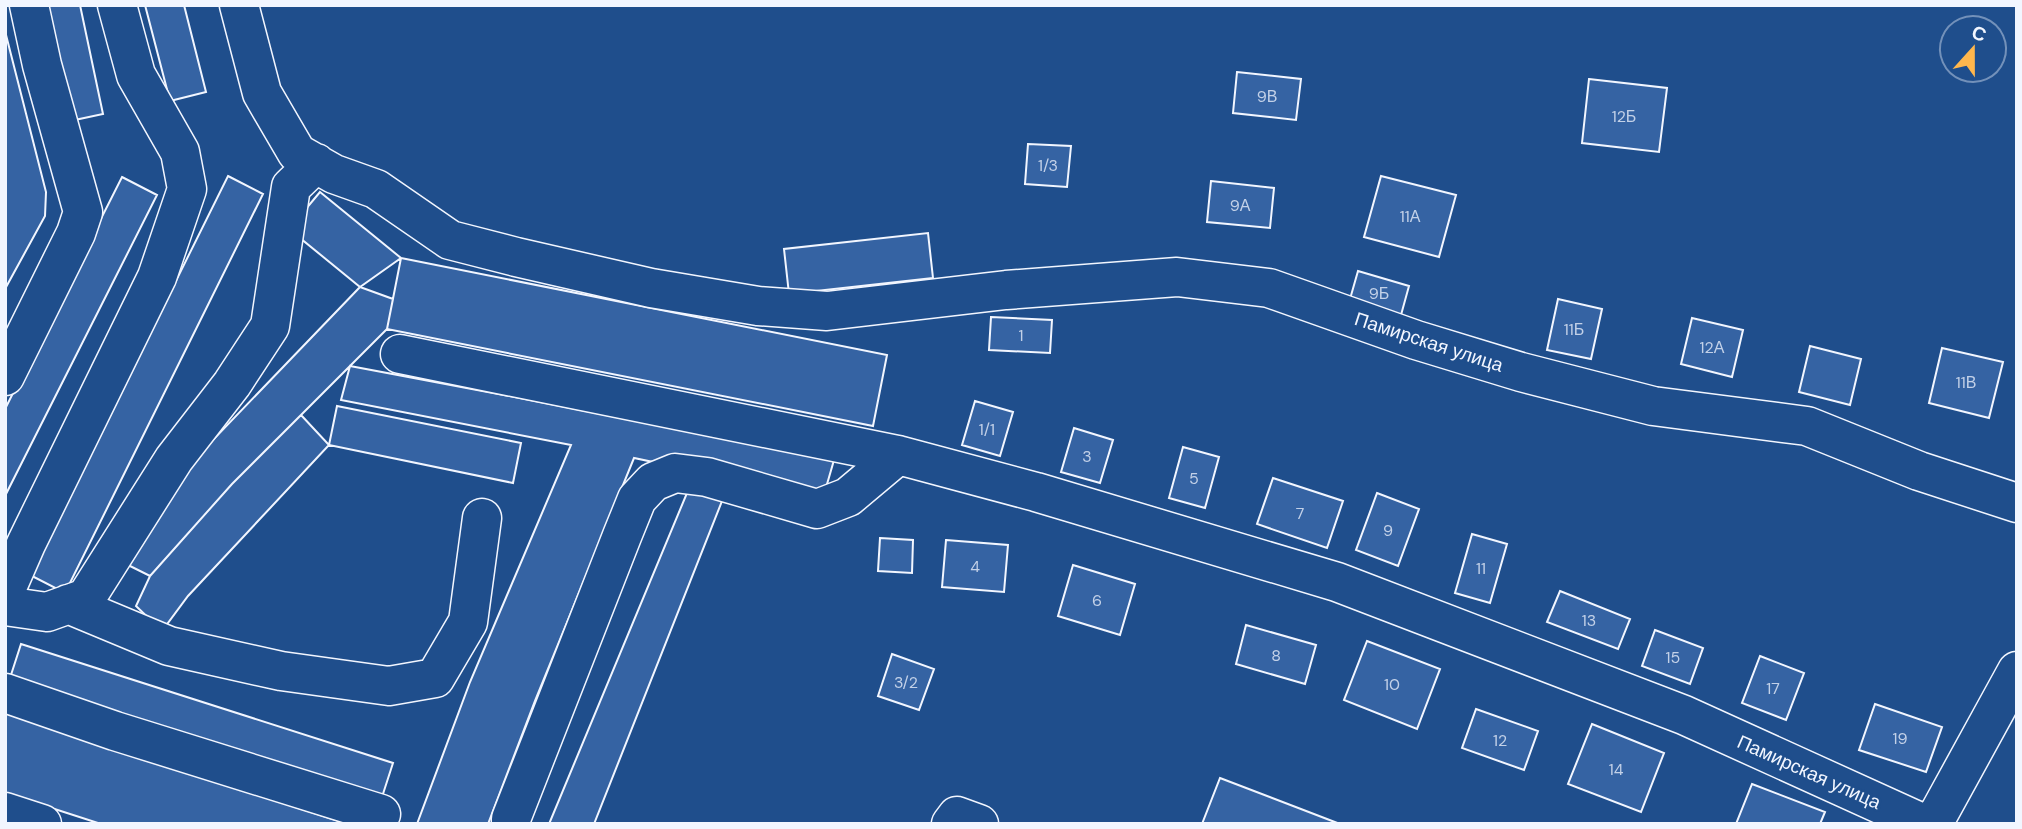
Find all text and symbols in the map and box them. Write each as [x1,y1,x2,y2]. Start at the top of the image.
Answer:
north arrow [1938,14,2008,84]
text: С [1968,19,1990,48]
house number: 9В [1257,86,1277,107]
house number: 12Б [1612,106,1636,127]
house number: 1/3 [1038,155,1058,176]
house number: 9А [1230,195,1251,216]
house number: 11А [1400,206,1421,227]
house number: 9Б [1369,283,1389,304]
street label: Памирская улица [1352,306,1507,378]
house number: 11Б [1564,319,1584,340]
house number: 1 [1019,325,1024,346]
house number: 12А [1700,337,1725,358]
house number: 11В [1956,372,1976,393]
house number: 1/1 [979,419,995,440]
house number: 3 [1082,446,1092,467]
house number: 5 [1189,468,1199,489]
house number: 7 [1296,503,1304,524]
house number: 9 [1383,520,1393,541]
house number: 4 [970,556,980,577]
house number: 11 [1476,558,1486,579]
house number: 6 [1092,590,1102,611]
house number: 13 [1582,610,1596,631]
house number: 8 [1271,645,1281,666]
house number: 15 [1666,647,1680,668]
house number: 3/2 [894,672,918,693]
house number: 10 [1384,674,1400,695]
house number: 17 [1766,678,1780,699]
house number: 19 [1892,728,1908,749]
street label: Памирская улица [1733,729,1885,815]
house number: 12 [1493,730,1507,751]
house number: 14 [1609,759,1624,780]

